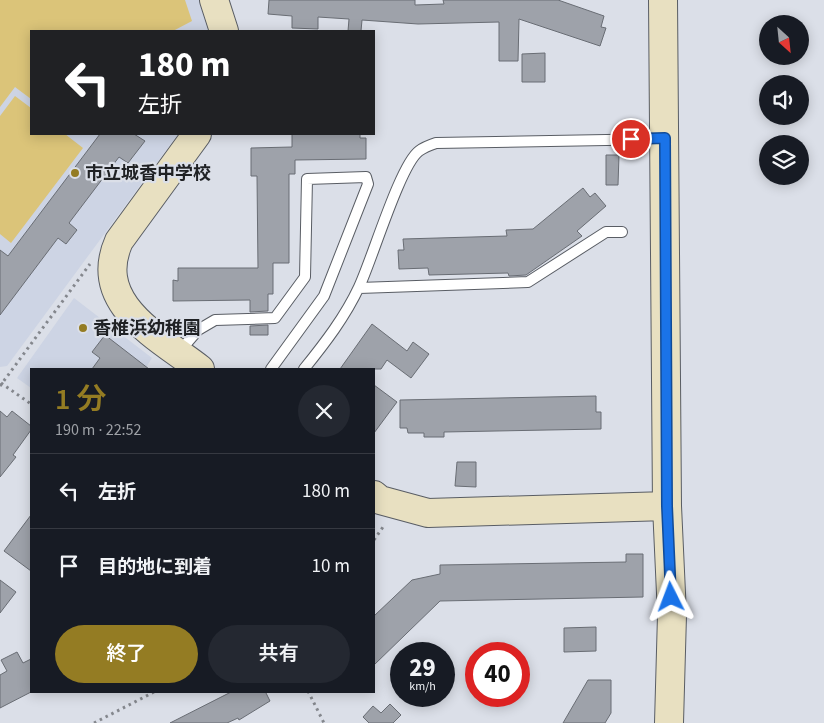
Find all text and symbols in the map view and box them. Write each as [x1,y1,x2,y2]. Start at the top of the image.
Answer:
north arrow [759,15,809,65]
map controls [759,15,809,185]
text: 180 m [138,40,230,90]
icon: left [55,50,120,115]
button: sound [759,75,809,125]
text: 左折 [138,89,182,121]
pin [610,118,652,160]
icon: arrive [617,125,645,153]
button: layers [759,135,809,185]
place label: 市立城香中学校 [85,161,211,186]
marker: 市立城香中学校 [69,167,81,179]
place label: 香椎浜幼稚園 [93,316,201,341]
marker: 香椎浜幼稚園 [77,322,89,334]
text: 1 分 [55,378,106,421]
button: close [298,385,350,437]
text: 190 m · 22:52 [55,419,142,441]
icon: left [55,477,83,505]
text: 180 m [302,478,350,505]
text: 左折 [98,479,136,506]
icon: arrive [55,552,83,580]
text: 10 m [312,553,350,580]
text: 目的地に到着 [98,554,212,581]
position arrow [644,570,696,622]
button: 終了 [55,625,198,683]
button: 共有 [208,625,350,683]
speed limit sign: 40 [465,642,530,707]
text: 29 [409,650,436,686]
text: km/h [409,678,436,695]

